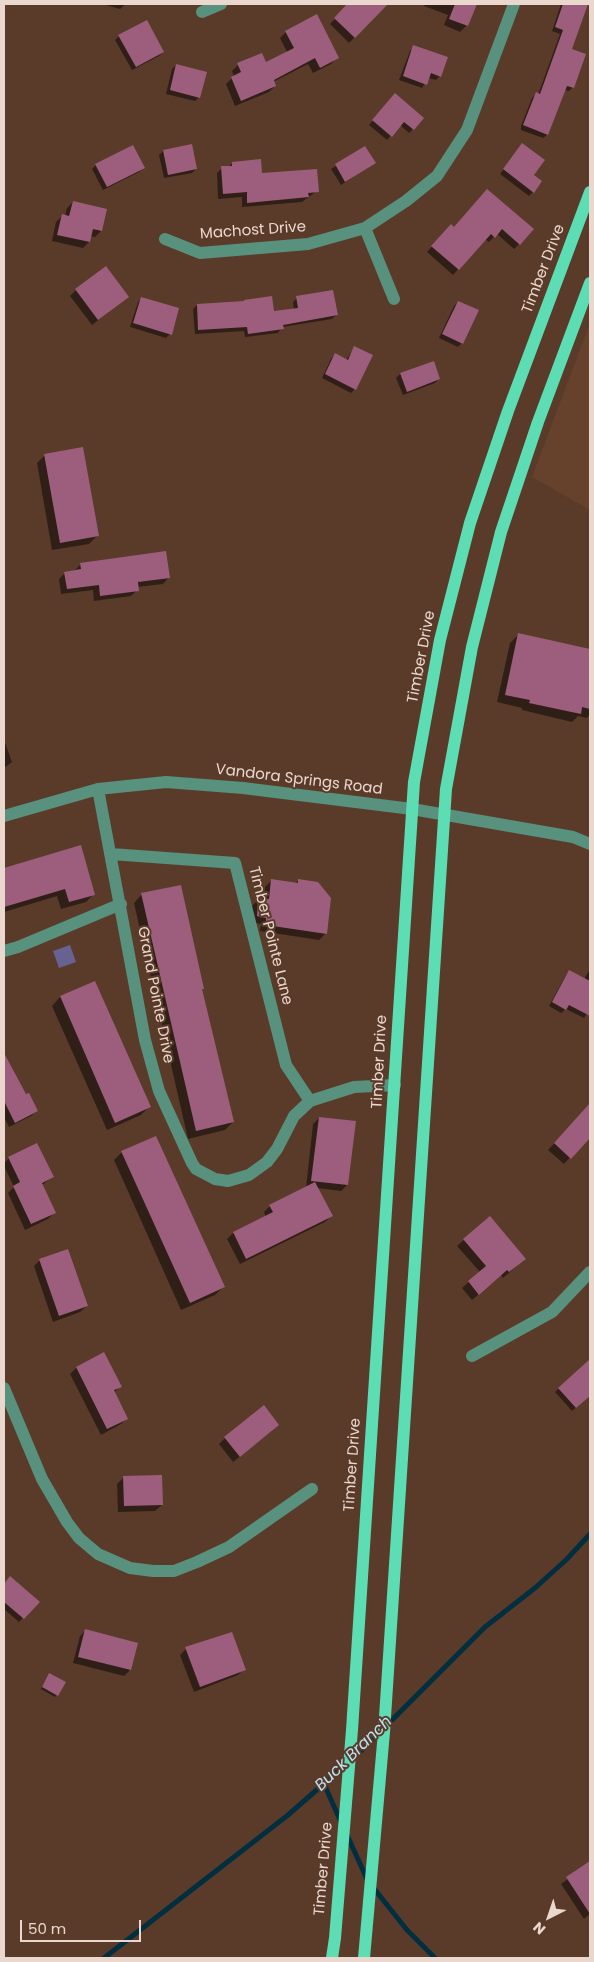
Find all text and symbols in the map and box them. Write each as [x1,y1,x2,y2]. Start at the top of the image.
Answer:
street label: Machost Drive [199,218,307,244]
street label: Timber Drive [519,222,569,316]
street label: Timber Drive [404,609,440,705]
street label: Vandora Springs Road [214,761,384,799]
street label: Timber Pointe Lane [244,865,296,1007]
street label: Grand Pointe Drive [133,925,177,1065]
street label: Timber Drive [369,1015,391,1109]
street label: Timber Drive [341,1418,365,1512]
water label: Buck Branch [312,1713,396,1795]
street label: Timber Drive [311,1821,337,1917]
north arrow [524,1892,574,1942]
scale bar [22,1910,144,1942]
text: N [529,1917,550,1939]
text: 50 m [28,1918,66,1939]

